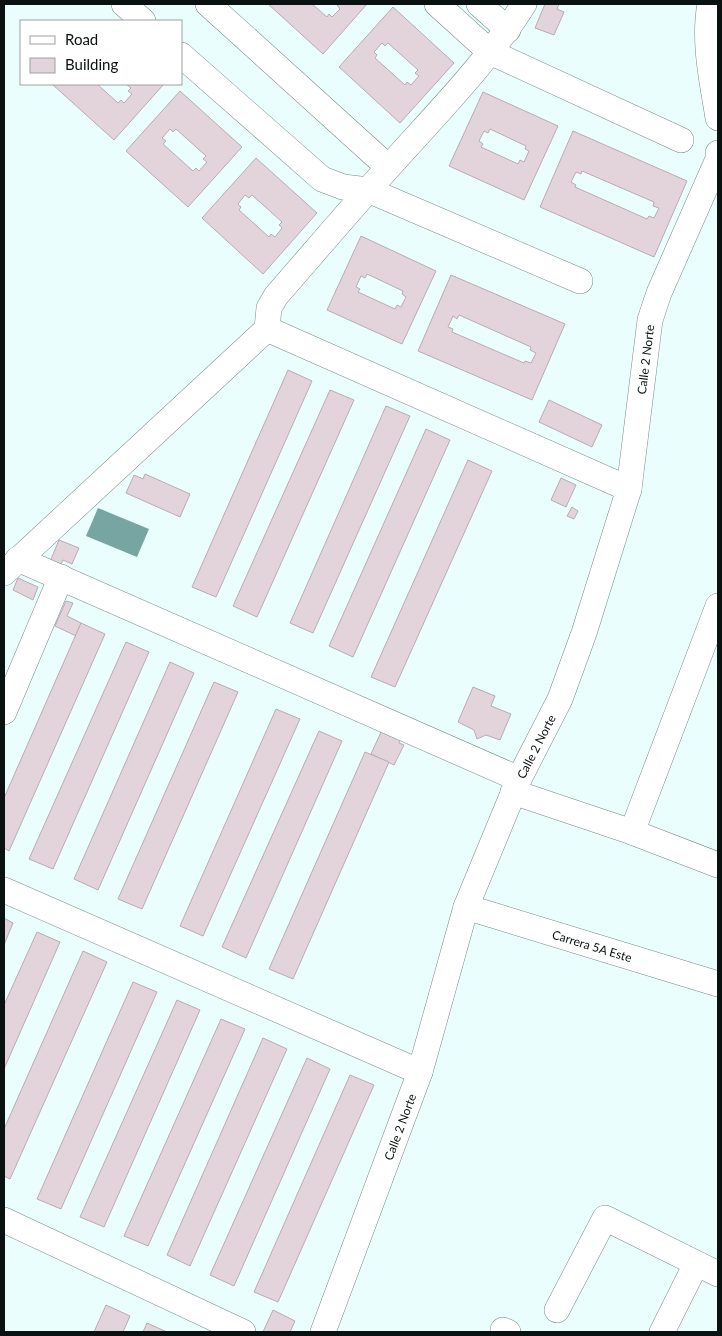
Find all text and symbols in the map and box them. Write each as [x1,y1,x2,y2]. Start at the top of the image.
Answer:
legend [20,20,182,85]
text: Road [65,30,98,48]
text: Building [65,55,118,73]
street label: Calle 2 Norte [633,324,657,395]
street label: Calle 2 Norte [513,712,558,781]
street label: Carrera 5A Este [551,926,634,965]
street label: Calle 2 Norte [380,1091,419,1162]

